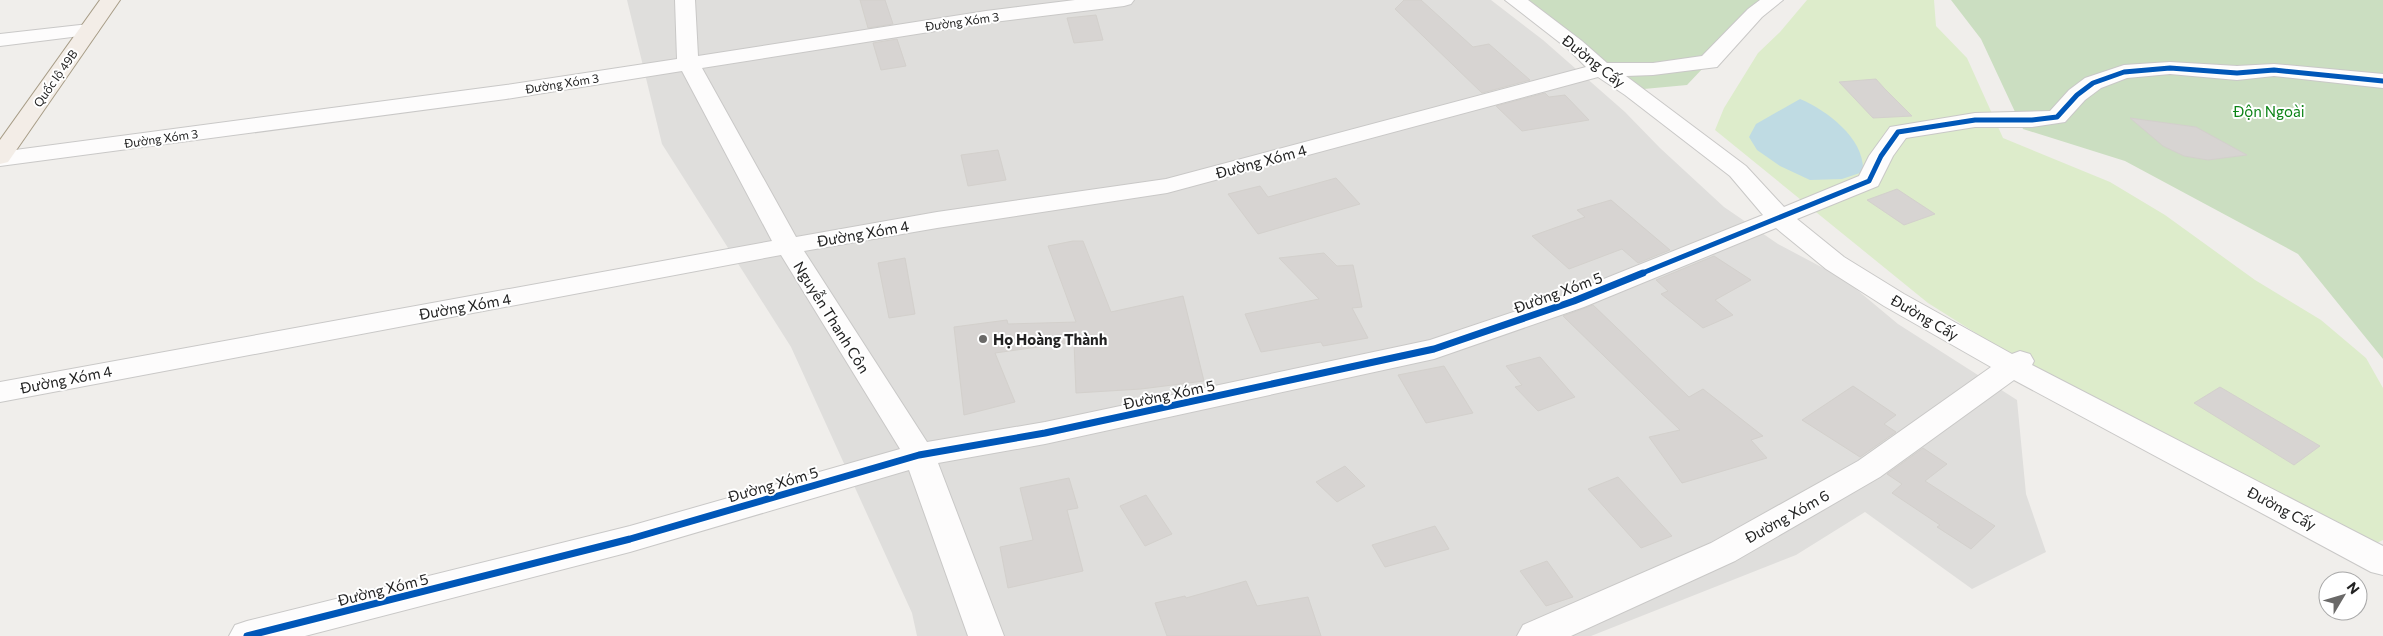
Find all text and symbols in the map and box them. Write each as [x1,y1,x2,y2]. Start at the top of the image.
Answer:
street label: Đường Xóm 3 [923,9,1000,33]
street label: Đường Cấy [1558,30,1629,91]
street label: Quốc lộ 49B [30,46,80,109]
street label: Đường Xóm 3 [523,70,600,96]
park label: Độn Ngoài [2232,102,2305,120]
street label: Đường Xóm 3 [122,126,199,150]
street label: Đường Xóm 4 [1213,140,1308,182]
street label: Đường Xóm 4 [815,216,910,250]
street label: Nguyễn Thanh Côn [790,258,874,376]
street label: Đường Xóm 5 [1510,268,1605,317]
street label: Đường Xóm 4 [417,289,512,323]
street label: Đường Cấy [1887,290,1962,344]
place label: Họ Hoàng Thành [993,330,1107,349]
marker: Họ Hoàng Thành [977,333,989,345]
street label: Đường Xóm 4 [18,361,113,397]
street label: Đường Xóm 5 [1121,376,1216,413]
street label: Đường Xóm 5 [725,463,820,506]
street label: Đường Cấy [2244,482,2320,534]
street label: Đường Xóm 6 [1741,486,1832,547]
street label: Đường Xóm 5 [335,569,430,609]
north arrow [2318,571,2368,621]
text: N [2344,578,2364,597]

